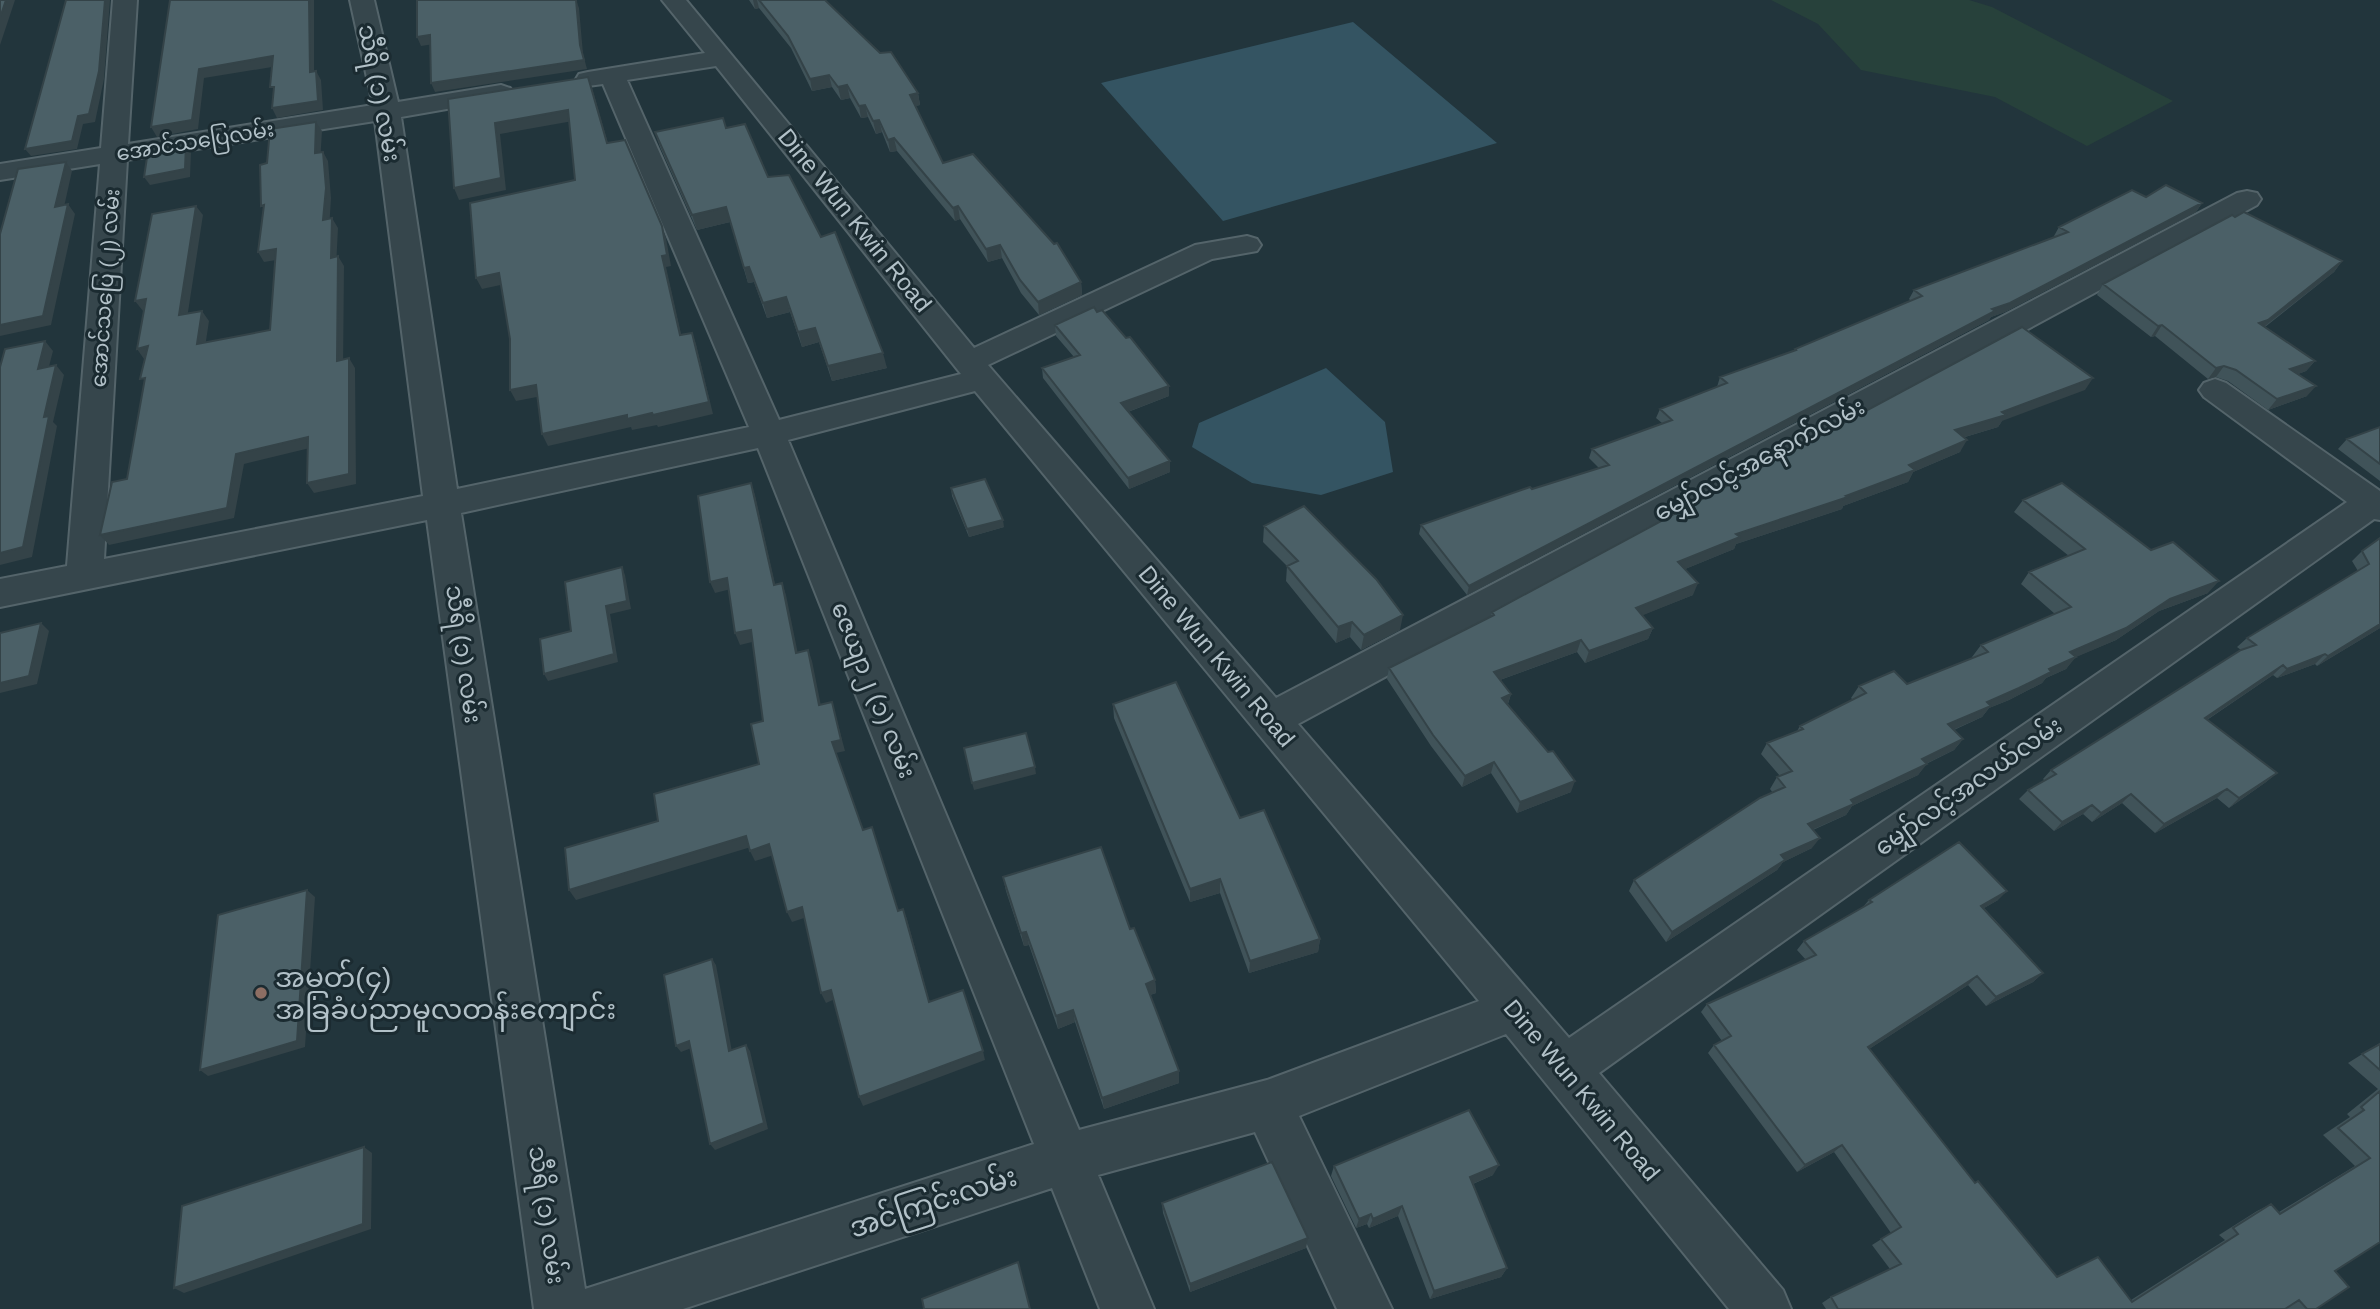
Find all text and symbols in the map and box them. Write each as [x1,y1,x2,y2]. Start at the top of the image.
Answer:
street label: သီရိ (၁) လမ်း [348,22,409,165]
street label: အောင်သပြေလမ်း [114,113,276,171]
street label: Dine Wun Kwin Road [773,123,937,317]
street label: အောင်သပြေ (၂) လမ်း [83,188,129,389]
street label: မျှော်လင့်အနောက်လမ်း [1648,390,1872,531]
street label: Dine Wun Kwin Road [1133,560,1301,752]
street label: သီရိ (၁) လမ်း [435,583,489,726]
street label: ဇေယျာ၂ (၁) လမ်း [821,597,923,784]
street label: မျှော်လင့်အလယ်လမ်း [1868,710,2070,866]
place label: အမှတ်(၄) အခြခံပညာမူလတန်းကျောင်း [275,959,616,1032]
marker: အမှတ်(၄) အခြခံပညာမူလတန်းကျောင်း [253,985,269,1001]
street label: Dine Wun Kwin Road [1498,994,1666,1186]
street label: သီရိ (၁) လမ်း [518,1144,572,1287]
street label: အင်ကြင်းလမ်း [845,1158,1023,1250]

